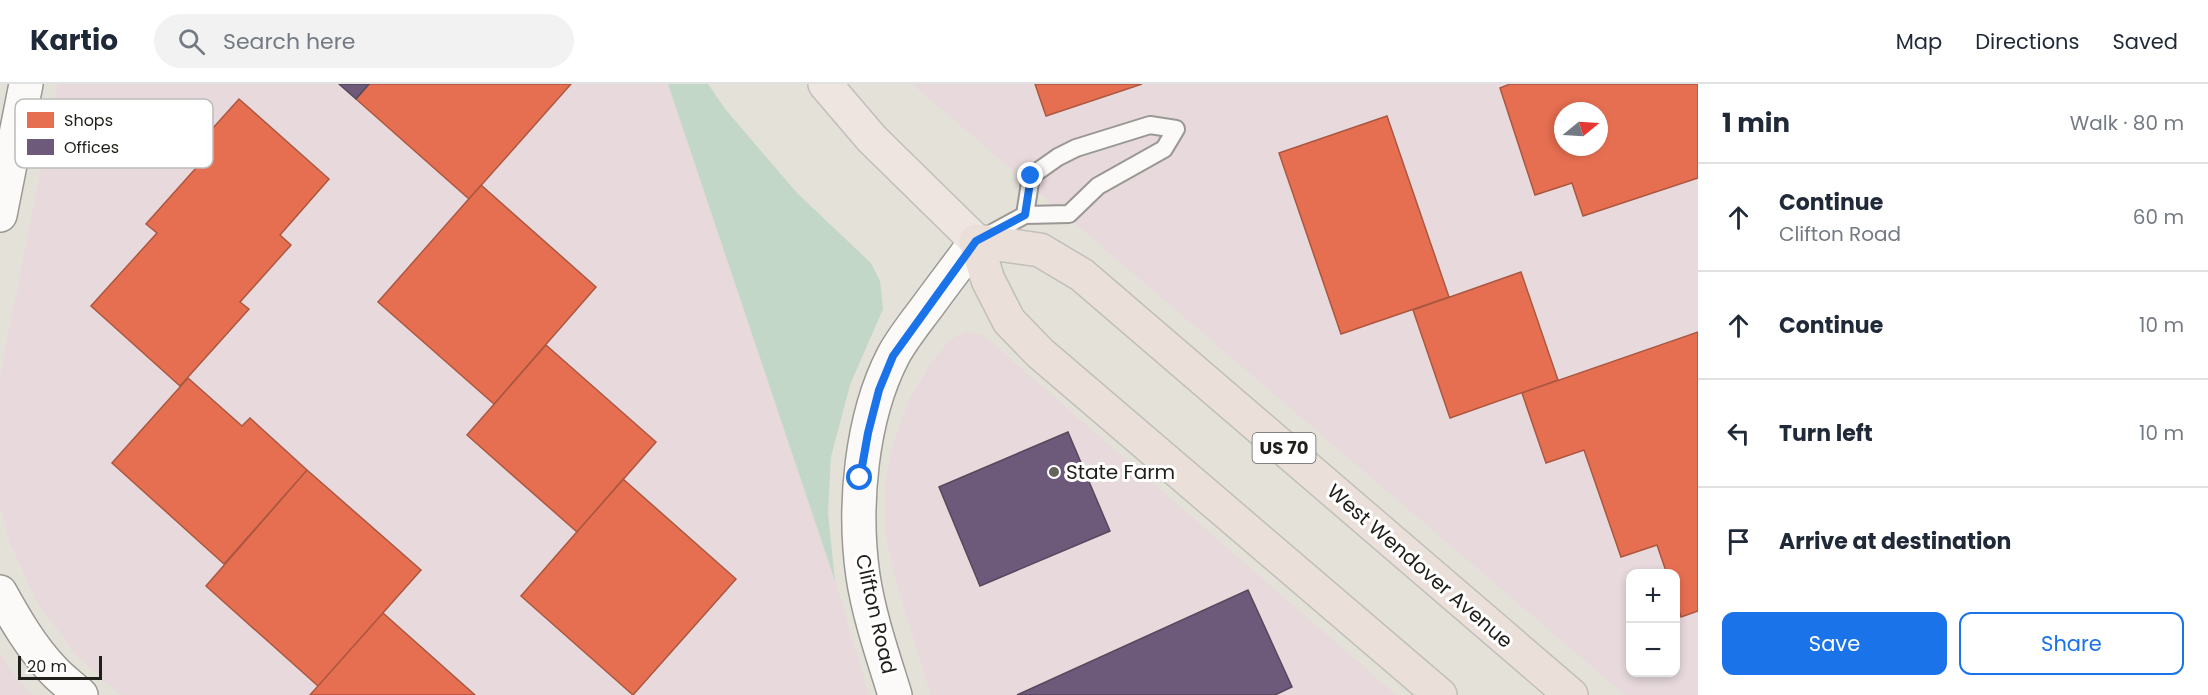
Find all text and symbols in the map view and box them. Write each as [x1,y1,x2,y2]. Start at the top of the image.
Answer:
search box [154,14,574,68]
text: Kartio [30,21,118,60]
icon: search [175,25,208,58]
text: Search here [223,26,356,57]
text: Map [1896,27,1942,56]
text: Directions [1975,27,2079,56]
text: Saved [2112,27,2178,56]
legend [15,99,213,168]
north arrow [1554,102,1608,156]
text: 1 min [1722,105,1790,141]
text: Shops [64,109,113,132]
text: Walk · 80 m [2070,109,2184,137]
text: Offices [64,136,119,159]
route end [1017,162,1043,188]
text: Continue [1779,187,1883,218]
icon: ahead [1722,201,1755,234]
text: 60 m [2133,203,2184,231]
text: Clifton Road [1779,220,1901,248]
icon: ahead [1722,309,1755,342]
text: Continue [1779,310,1883,341]
text: 10 m [2139,311,2184,339]
icon: left [1722,417,1755,450]
text: Turn left [1779,418,1873,449]
text: 10 m [2139,419,2184,447]
road number: US 70 [1252,433,1316,463]
place label: State Farm [1066,458,1175,486]
route start [846,464,872,490]
marker: State Farm [1047,465,1061,479]
street label: West Wendover Avenue [1321,478,1519,654]
icon: arrive [1722,525,1755,558]
text: Arrive at destination [1779,526,2011,557]
street label: Clifton Road [849,551,903,677]
map controls [1626,569,1680,677]
button: + [1626,569,1680,623]
button: Save [1722,612,1947,675]
button: Share [1959,612,2184,675]
button: − [1626,623,1680,677]
scale bar [18,653,102,680]
text: 20 m [27,655,67,678]

